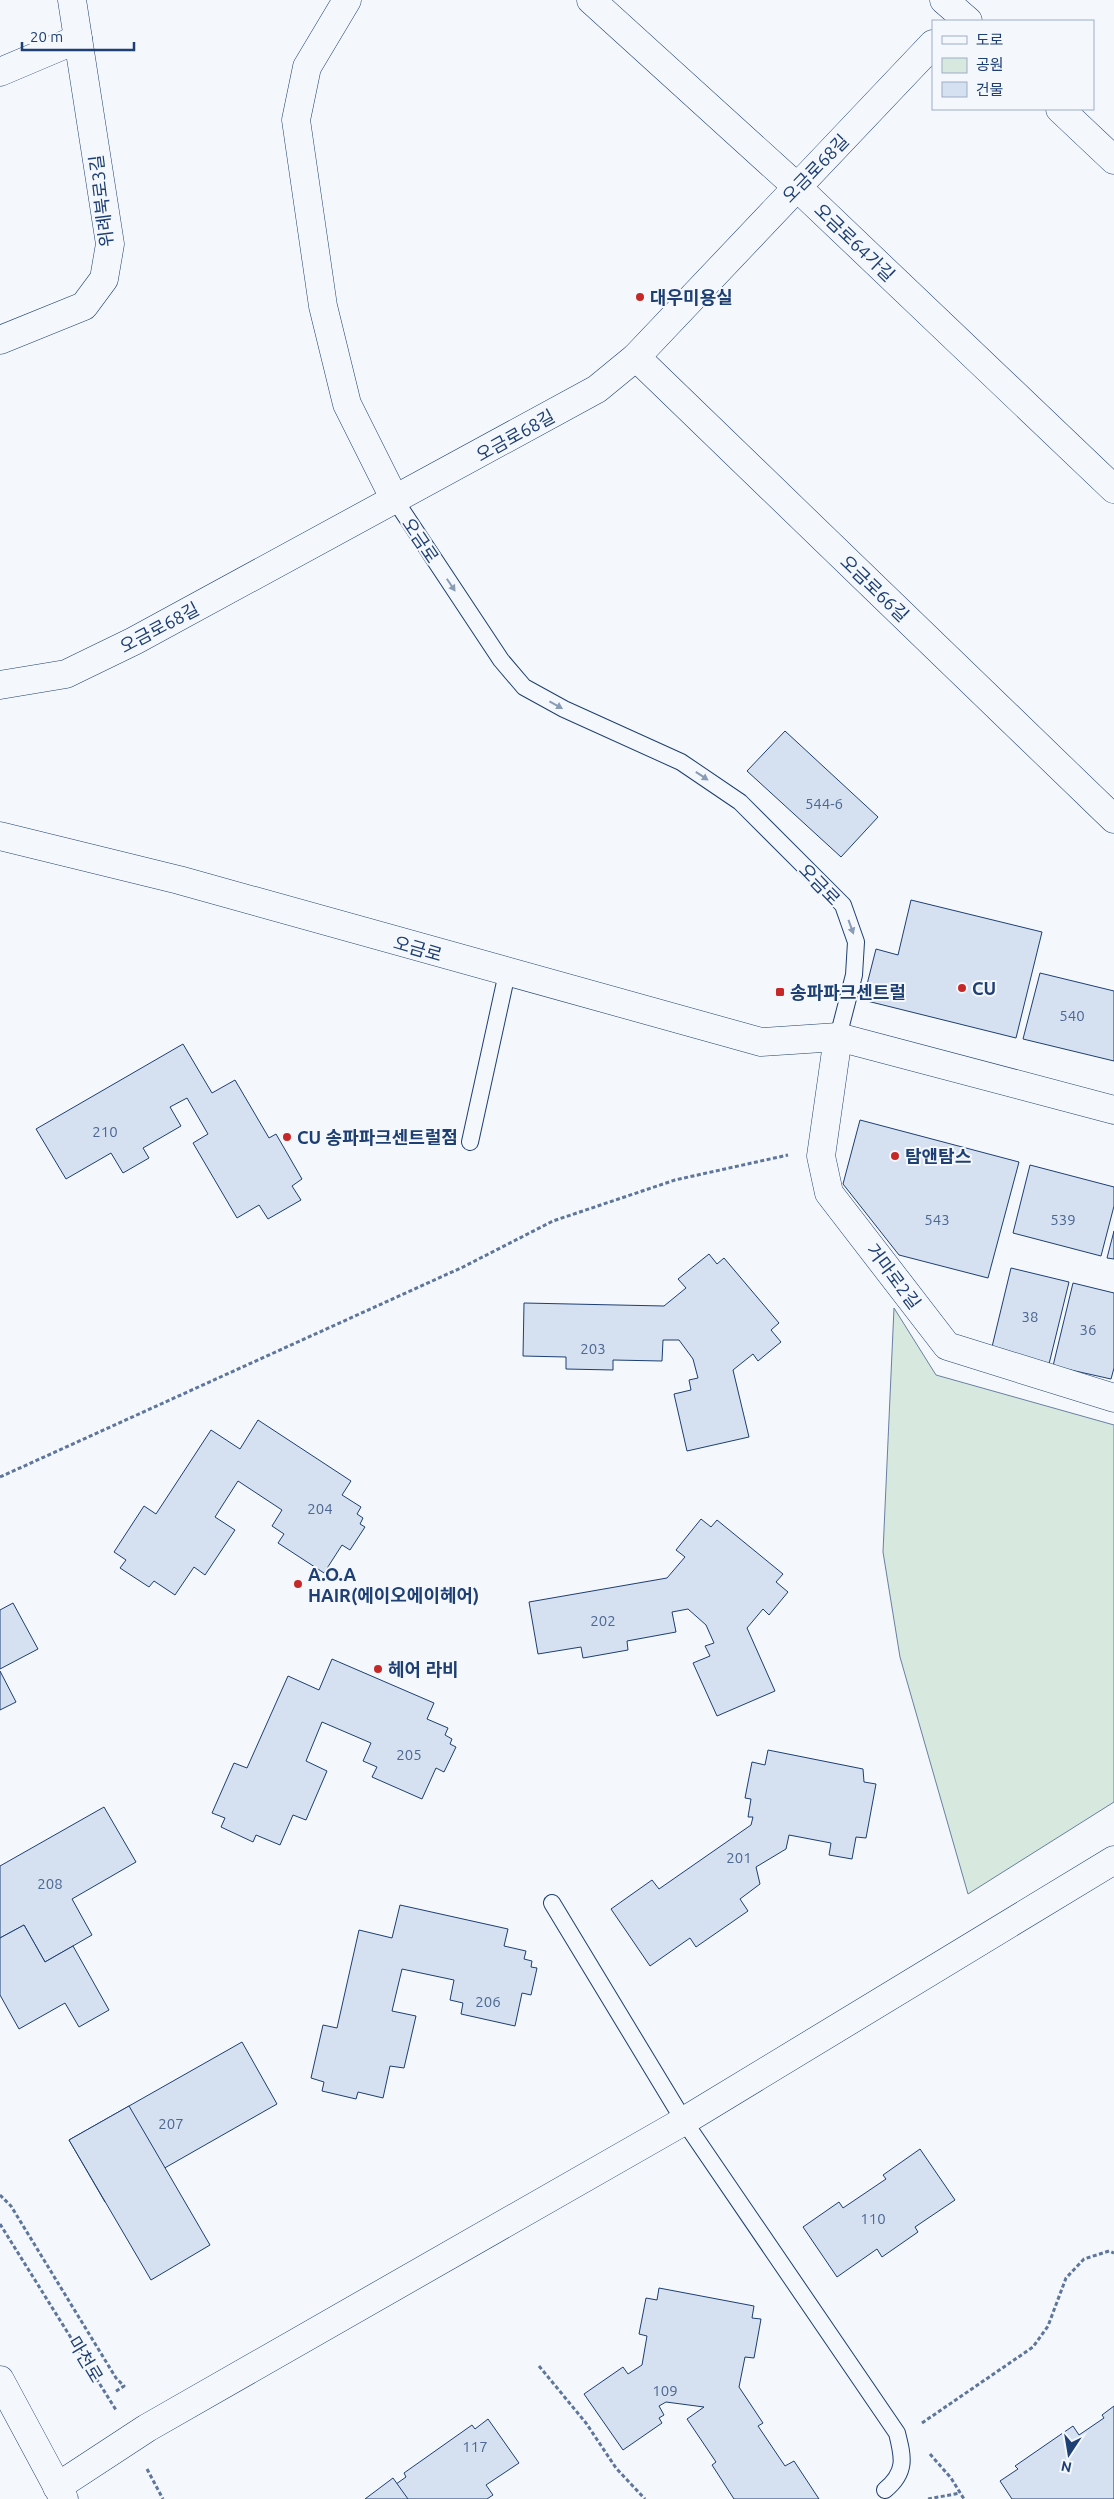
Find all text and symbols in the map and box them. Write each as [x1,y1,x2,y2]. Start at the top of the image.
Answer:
scale bar [22,20,135,52]
legend [932,20,1094,110]
text: 20 m [30,28,63,45]
text: 도로 [976,31,1004,48]
text: 공원 [976,56,1004,73]
text: 건물 [976,81,1004,98]
street label: 오금로68길 [778,130,852,206]
street label: 위례북로3길 [85,154,117,248]
street label: 오금로64가길 [811,199,899,285]
place label: 대우미용실 [650,287,733,307]
marker: 대우미용실 [634,291,646,303]
street label: 오금로68길 [472,405,558,465]
street label: 오금로 [399,514,443,566]
street label: 오금로66길 [837,551,913,625]
one-way arrow [446,578,456,591]
street label: 오금로68길 [116,598,202,656]
one-way arrow [550,700,563,709]
one-way arrow [695,771,708,781]
house number: 544-6 [805,795,843,812]
street label: 오금로 [796,859,844,909]
one-way arrow [847,920,855,935]
street label: 오금로 [391,932,445,964]
place label: CU [972,978,996,998]
place label: 송파파크센트럴 [790,982,906,1002]
marker: CU [956,982,968,994]
marker: 송파파크센트럴 [774,986,786,998]
house number: 540 [1059,1007,1085,1024]
house number: 210 [92,1123,118,1140]
place label: CU 송파파크센트럴점 [297,1127,458,1147]
marker: CU 송파파크센트럴점 [281,1131,293,1143]
place label: 탐앤탐스 [905,1146,971,1166]
marker: 탐앤탐스 [889,1150,901,1162]
house number: 543 [924,1211,950,1228]
house number: 539 [1050,1211,1076,1228]
street label: 거마로2길 [863,1239,925,1313]
house number: 38 [1022,1308,1038,1325]
house number: 36 [1080,1321,1096,1338]
house number: 203 [580,1340,606,1357]
house number: 204 [307,1500,333,1517]
place label: A.O.A HAIR(에이오에이헤어) [308,1564,479,1606]
marker: A.O.A HAIR(에이오에이헤어) [292,1578,304,1590]
house number: 202 [590,1612,616,1629]
place label: 헤어 라비 [388,1659,459,1679]
marker: 헤어 라비 [372,1663,384,1675]
house number: 205 [396,1746,422,1763]
house number: 201 [726,1849,752,1866]
house number: 208 [37,1875,63,1892]
house number: 206 [475,1993,501,2010]
house number: 207 [158,2115,184,2132]
house number: 110 [860,2210,886,2227]
street label: 마천로 [65,2333,107,2385]
house number: 109 [652,2382,678,2399]
north arrow [1044,2429,1094,2479]
house number: 117 [462,2438,488,2455]
text: N [1060,2458,1073,2476]

